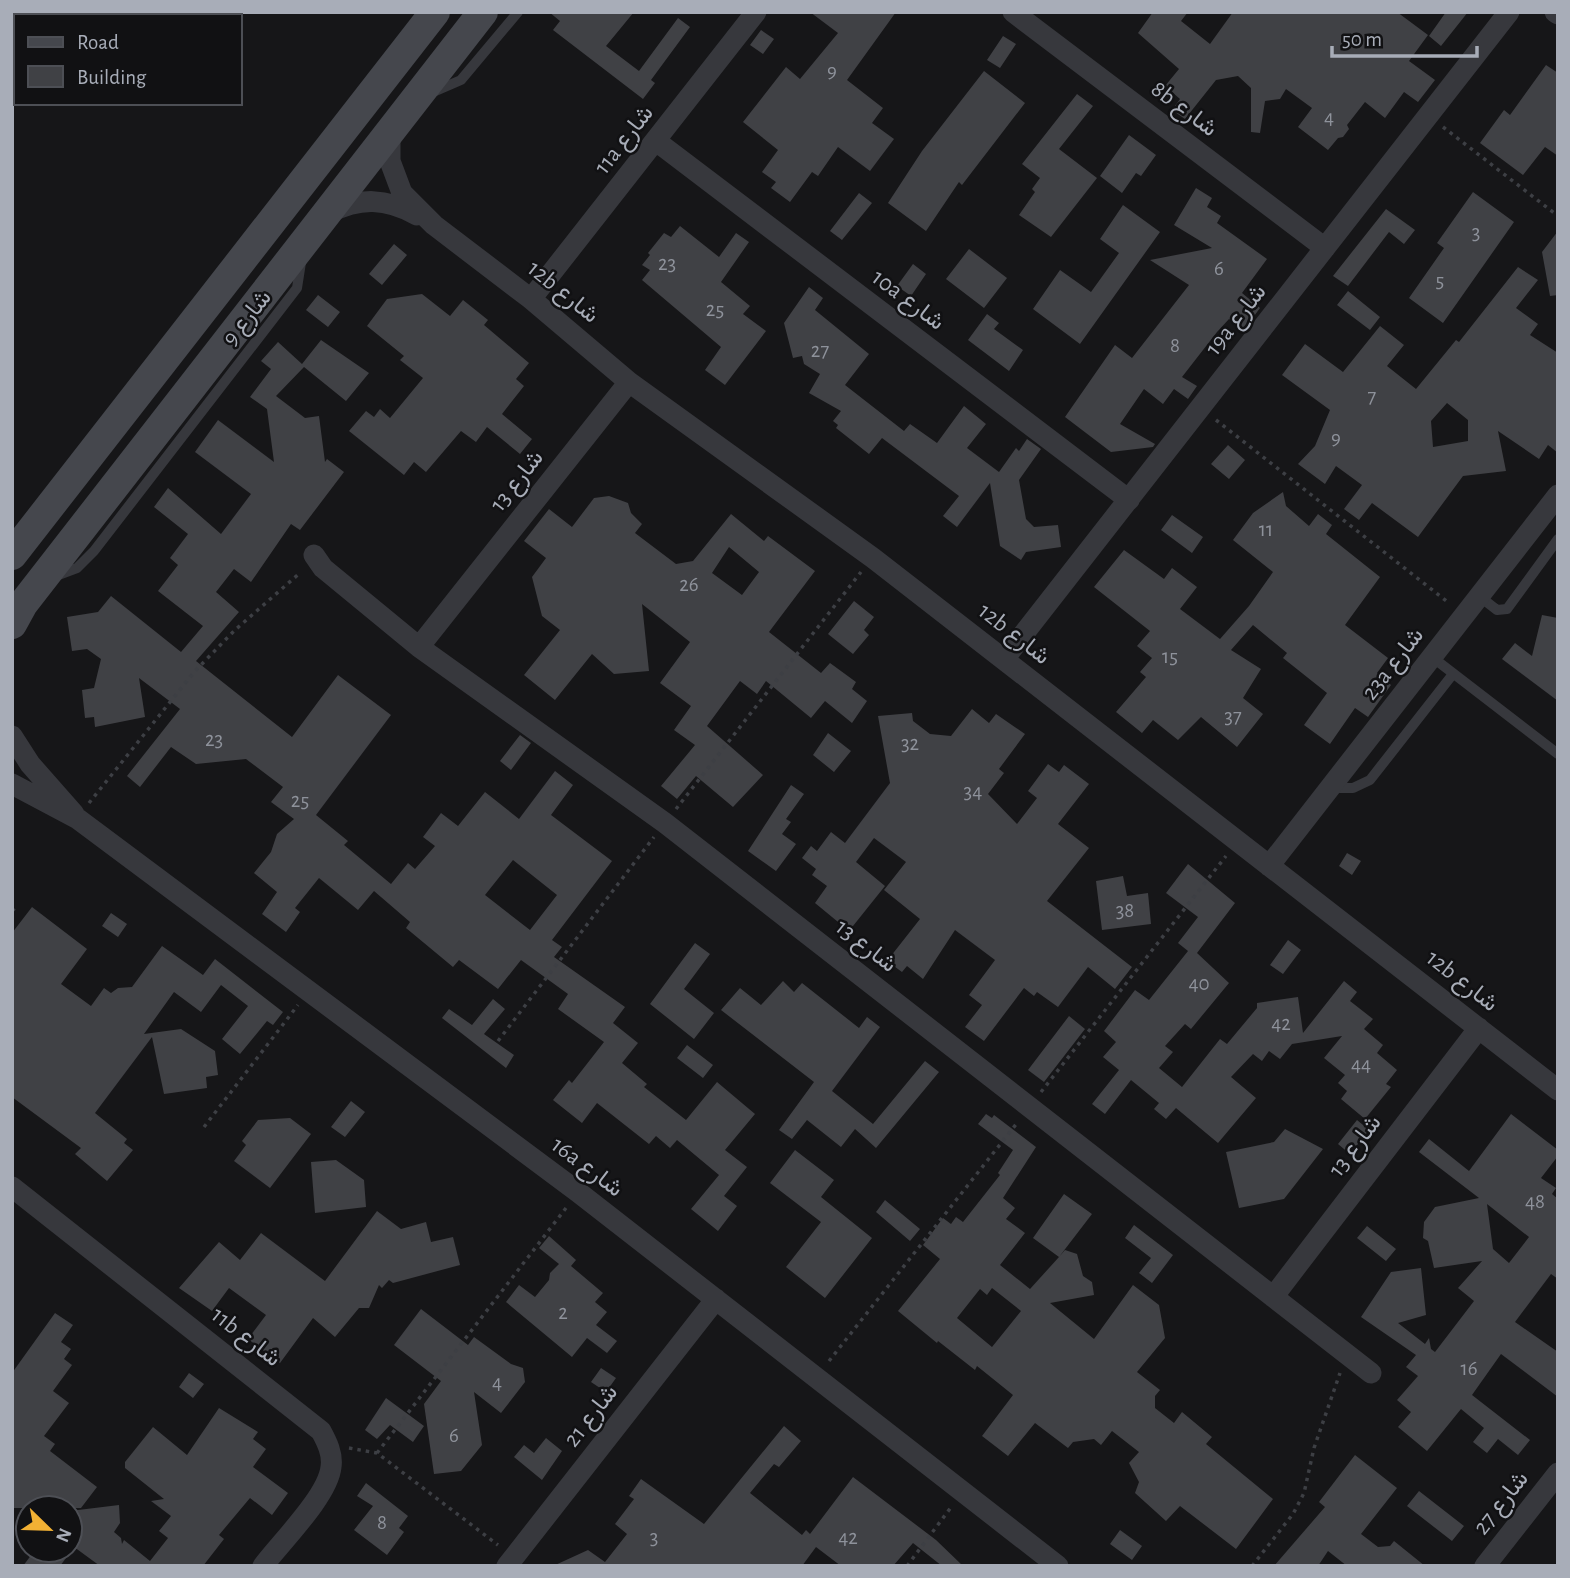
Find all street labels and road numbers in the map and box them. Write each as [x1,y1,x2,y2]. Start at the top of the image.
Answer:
street label: 8b شارع [1145,77,1222,144]
street label: 11a شارع [590,101,660,181]
street label: 12b شارع [521,256,603,330]
street label: 10a شارع [865,265,949,337]
street label: 19a شارع [1201,280,1273,362]
street label: شارع 9 [218,286,278,352]
street label: شارع 13 [486,446,550,518]
street label: 12b شارع [972,599,1054,672]
street label: 23a شارع [1358,623,1431,706]
street label: شارع 13 [829,915,901,979]
street label: 12b شارع [1420,946,1502,1019]
street label: شارع 13 [1324,1111,1388,1183]
street label: 16a شارع [545,1132,627,1204]
street label: 11b شارع [205,1303,285,1374]
street label: شارع 21 [560,1380,625,1453]
street label: شارع 27 [1469,1467,1535,1541]

